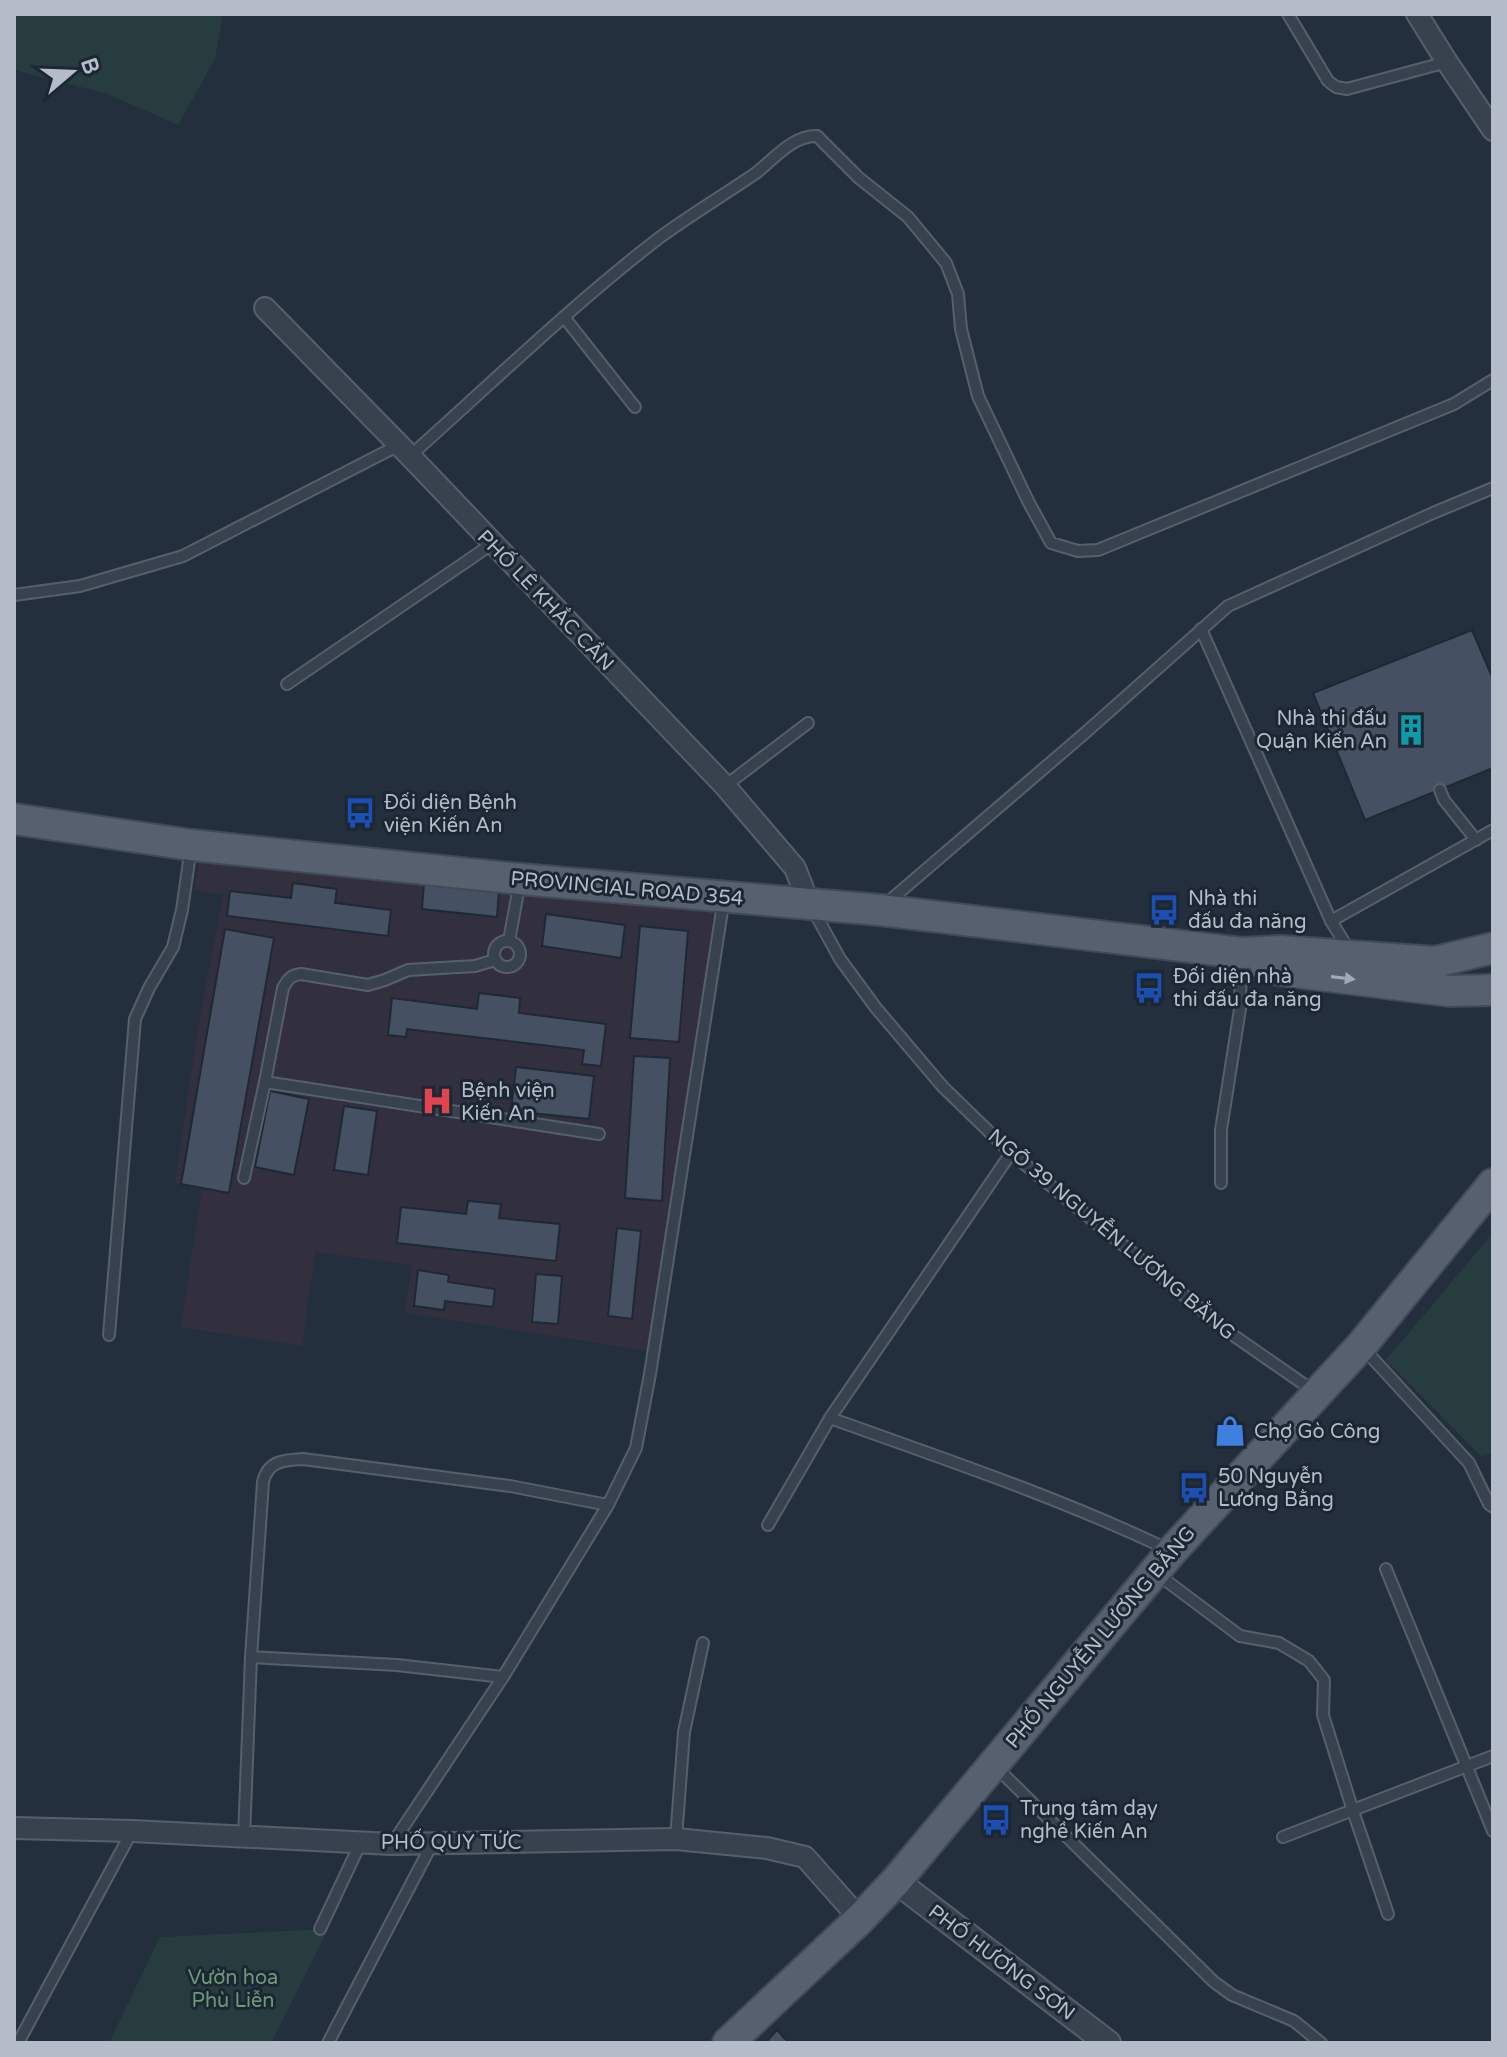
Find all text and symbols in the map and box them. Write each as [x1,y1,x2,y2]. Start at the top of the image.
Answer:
north arrow [32,32,112,112]
text: B [75,54,105,77]
street label: PHỐ LÊ KHẮC CẦN [472,523,621,676]
place label: Nhà thi đấu Quận Kiến An [1256,707,1387,754]
building icon: Nhà thi đấu Quận Kiến An [1394,713,1428,747]
place label: Đối diện Bệnh viện Kiến An [384,791,517,838]
bus stop icon: Đối diện Bệnh viện Kiến An [343,796,377,830]
street label: PROVINCIAL ROAD 354 [510,867,744,911]
place label: Nhà thi đấu đa năng [1188,887,1307,934]
bus stop icon: Nhà thi đấu đa năng [1147,893,1181,927]
place label: Đối diện nhà thi đấu đa năng [1173,965,1322,1012]
bus stop icon: Đối diện nhà thi đấu đa năng [1132,971,1166,1005]
one-way arrow [1331,972,1356,985]
place label: Bệnh viện Kiến An [461,1079,555,1126]
hospital icon: Bệnh viện Kiến An [420,1084,454,1118]
street label: NGÕ 39 NGUYỄN LƯƠNG BẰNG [983,1122,1242,1345]
shop icon: Chợ Gò Công [1213,1414,1247,1448]
place label: Chợ Gò Công [1254,1420,1380,1444]
place label: 50 Nguyễn Lương Bằng [1218,1465,1334,1512]
bus stop icon: 50 Nguyễn Lương Bằng [1177,1471,1211,1505]
street label: PHỐ NGUYỄN LƯƠNG BẰNG [999,1520,1201,1753]
place label: Trung tâm dạy nghề Kiến An [1020,1797,1158,1844]
bus stop icon: Trung tâm dạy nghề Kiến An [979,1803,1013,1837]
street label: PHỐ QUY TỨC [381,1828,521,1855]
street label: PHỐ HƯƠNG SƠN [923,1897,1081,2026]
park label: Vườn hoa Phù Liễn [188,1966,278,2013]

